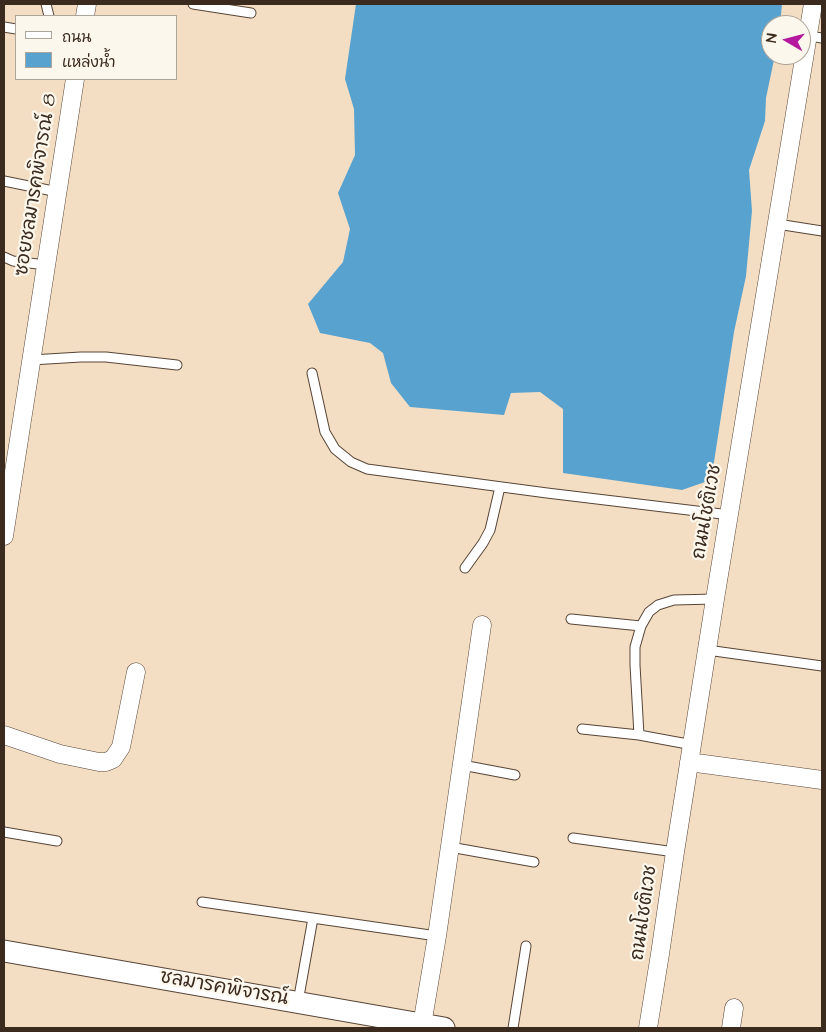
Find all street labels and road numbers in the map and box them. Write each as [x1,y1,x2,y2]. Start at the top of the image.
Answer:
street label: ซอยชลมารคพิจารณ์ 8 [11,92,63,278]
street label: ถนนโชติเวช [688,463,728,561]
street label: ถนนโชติเวช [627,864,663,962]
street label: ชลมารคพิจารณ์ [158,966,290,1012]

